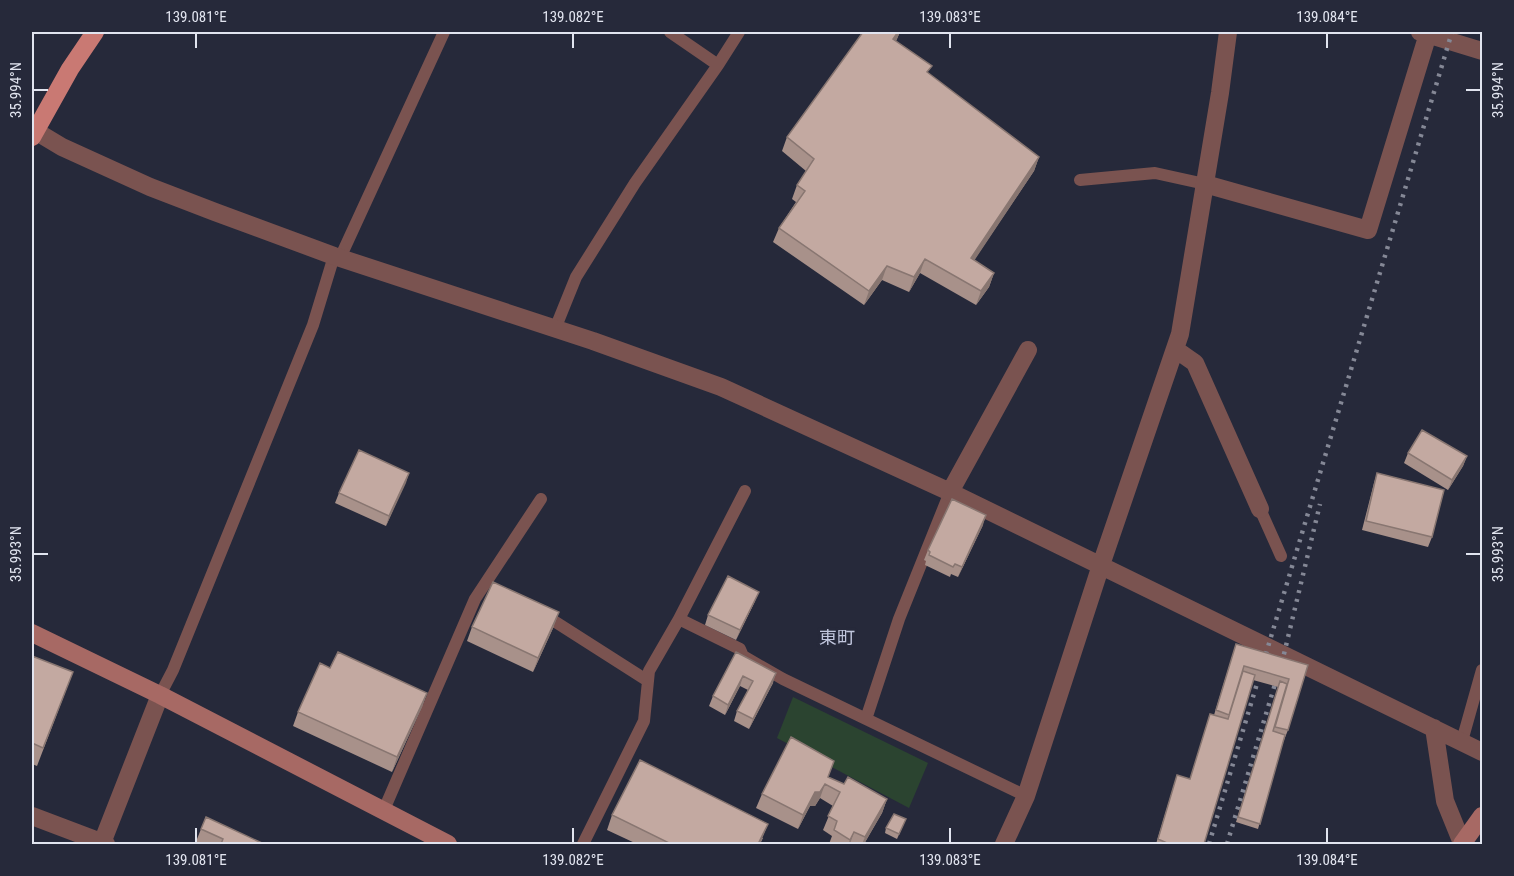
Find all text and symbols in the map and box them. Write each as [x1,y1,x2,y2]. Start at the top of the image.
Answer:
text: 139.081°E [165,8,227,26]
text: 139.082°E [542,8,604,26]
text: 139.083°E [919,8,981,26]
text: 139.084°E [1296,8,1358,26]
text: 35.994°N [7,62,25,118]
text: 35.994°N [1489,62,1507,118]
text: 35.993°N [7,526,25,582]
text: 35.993°N [1489,526,1507,582]
district label: 東町 [819,627,855,648]
text: 139.081°E [165,851,227,869]
text: 139.082°E [542,851,604,869]
text: 139.083°E [919,851,981,869]
text: 139.084°E [1296,851,1358,869]

